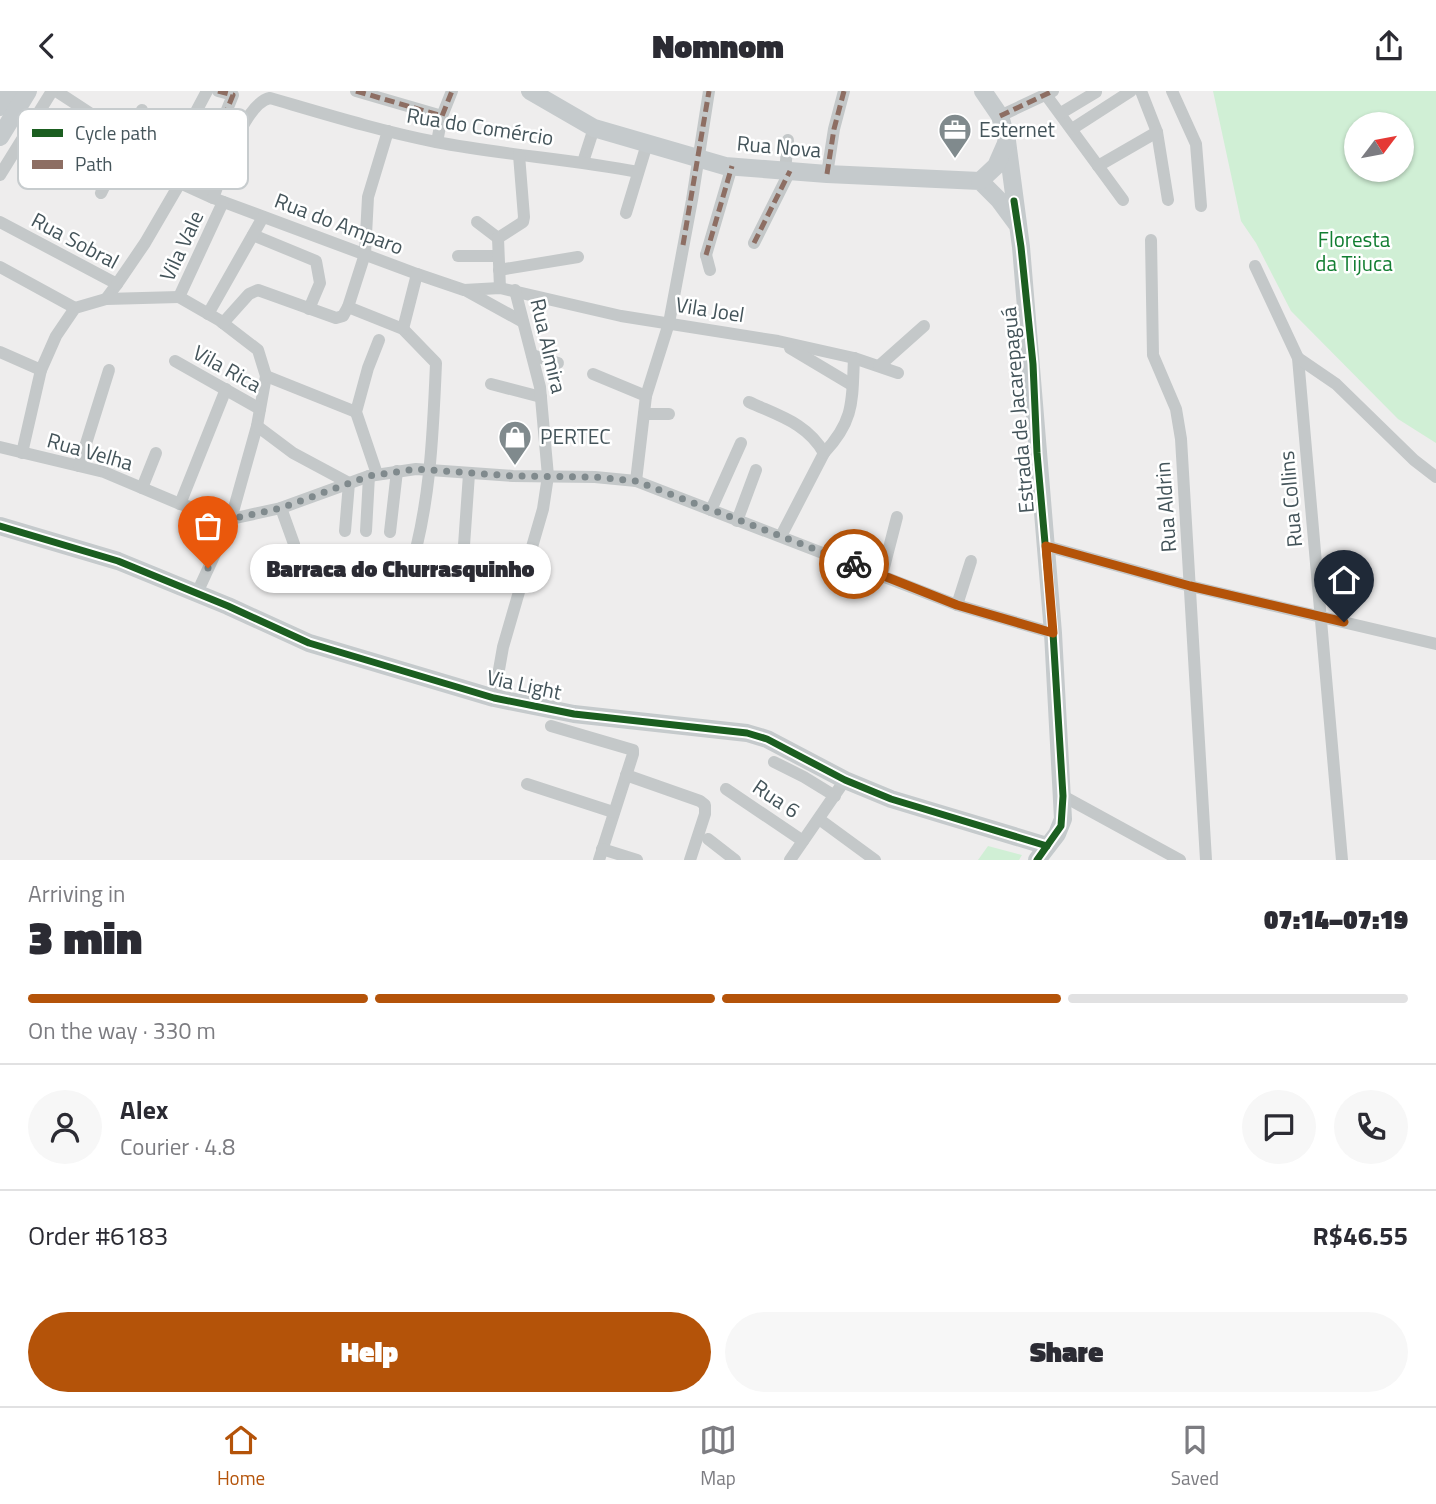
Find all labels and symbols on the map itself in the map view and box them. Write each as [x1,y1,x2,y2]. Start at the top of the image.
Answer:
street label: Rua do Comércio [404,99,556,153]
legend [18,109,248,189]
office icon: Esternet [936,111,974,160]
north arrow [1344,112,1414,182]
place label: Esternet [979,113,1055,145]
text: Cycle path [75,118,157,147]
street label: Rua Nova [736,126,823,166]
text: Path [75,149,113,178]
street label: Rua do Amparo [270,184,408,262]
street label: Rua Sobral [26,204,125,277]
street label: Vila Vale [151,205,211,286]
park label: Floresta da Tijuca [1315,223,1393,279]
street label: Vila Joel [673,288,747,330]
street label: Rua Almira [523,295,576,397]
street label: Estrada de Jacarepaguá [992,305,1042,515]
street label: Vila Rica [187,336,268,400]
shop icon: PERTEC [496,418,534,467]
place label: PERTEC [540,420,611,452]
street label: Rua Velha [44,424,137,479]
street label: Rua Collins [1270,449,1310,549]
street label: Rua Aldrin [1146,461,1184,553]
pin [178,496,238,568]
courier [819,529,889,599]
callout: Barraca do Churrasquinho [250,543,551,593]
pin [1314,550,1374,622]
street label: Via Light [484,660,565,708]
street label: Rua 6 [746,771,807,826]

